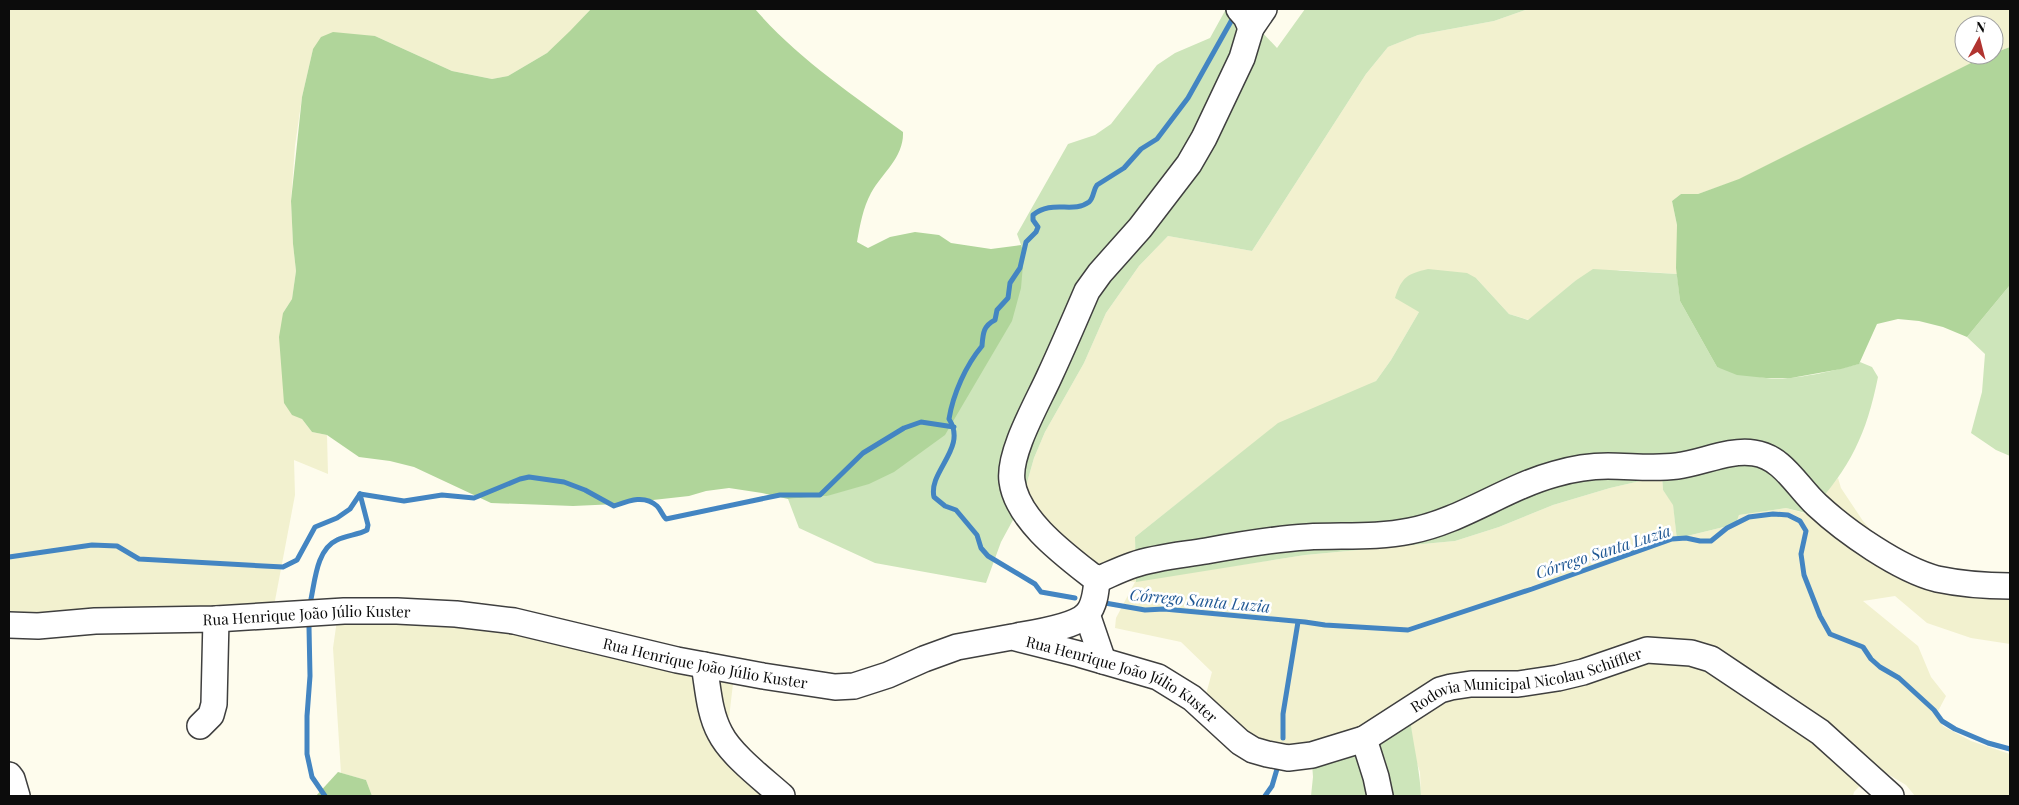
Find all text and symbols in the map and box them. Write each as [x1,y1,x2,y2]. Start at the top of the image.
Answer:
north arrow [1954,15,2004,65]
text: N [1974,17,1987,37]
water label: Córrego Santa Luzia [1533,519,1673,583]
water label: Córrego Santa Luzia [1129,583,1271,617]
street label: Rua Henrique João Júlio Kuster [203,601,411,629]
street label: Rua Henrique João Júlio Kuster [1024,631,1222,727]
street label: Rua Henrique João Júlio Kuster [601,633,809,693]
street label: Rodovia Municipal Nicolau Schiffler [1406,642,1645,717]

